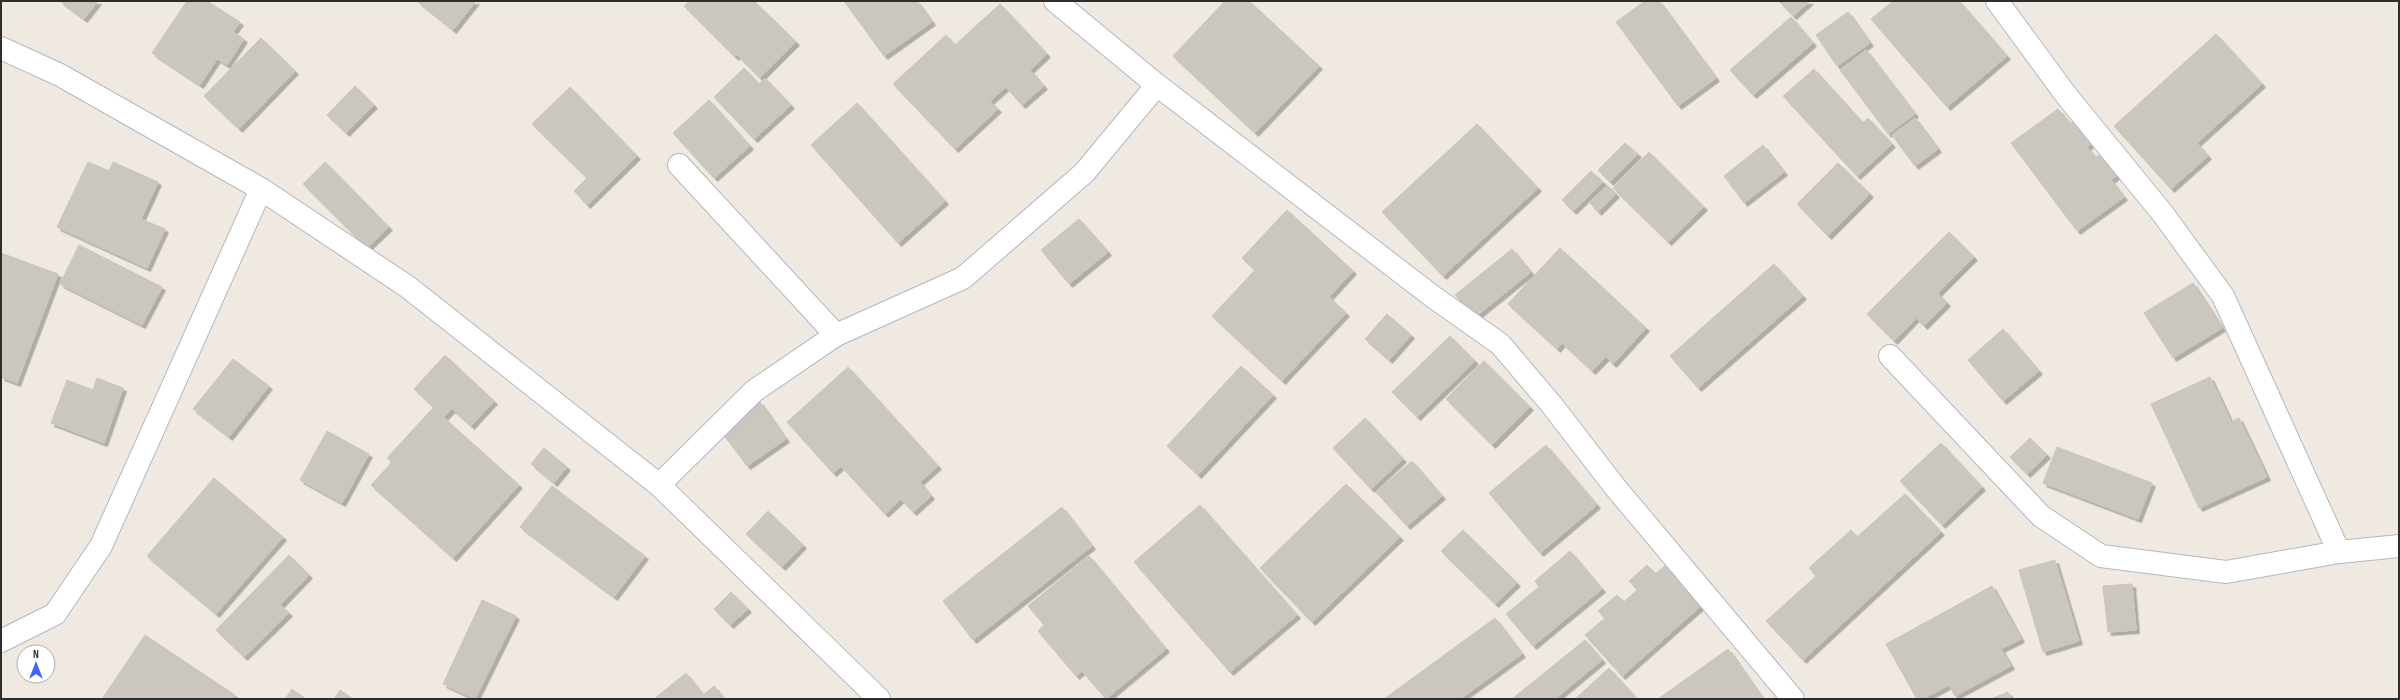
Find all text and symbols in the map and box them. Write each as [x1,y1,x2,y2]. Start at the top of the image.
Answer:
north arrow [16,644,56,684]
text: N [33,648,39,661]

